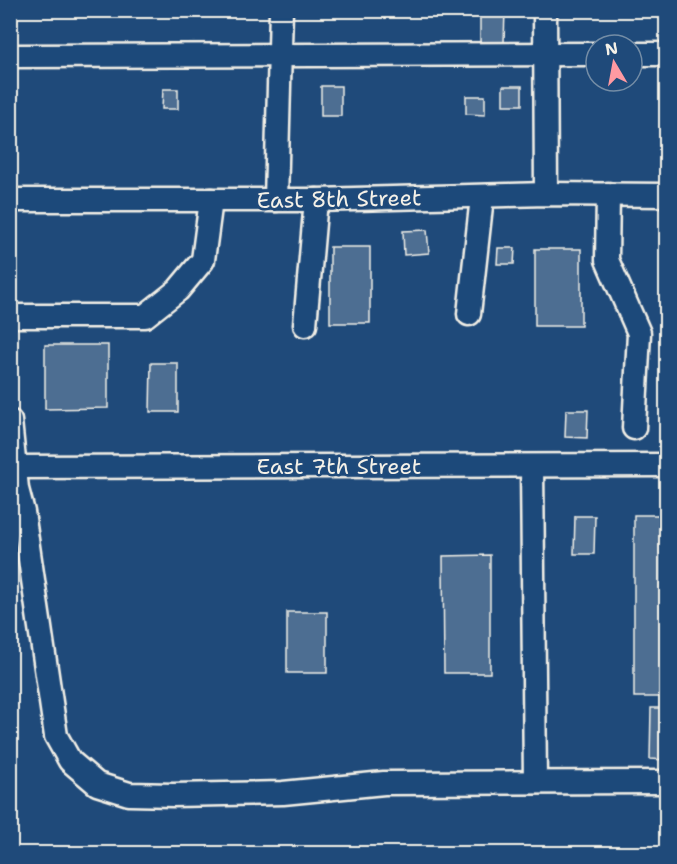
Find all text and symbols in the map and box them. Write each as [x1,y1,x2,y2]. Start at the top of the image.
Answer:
north arrow [584,33,644,93]
text: N [603,37,620,60]
street label: East 8th Street [256,183,422,215]
street label: East 7th Street [257,452,421,481]

